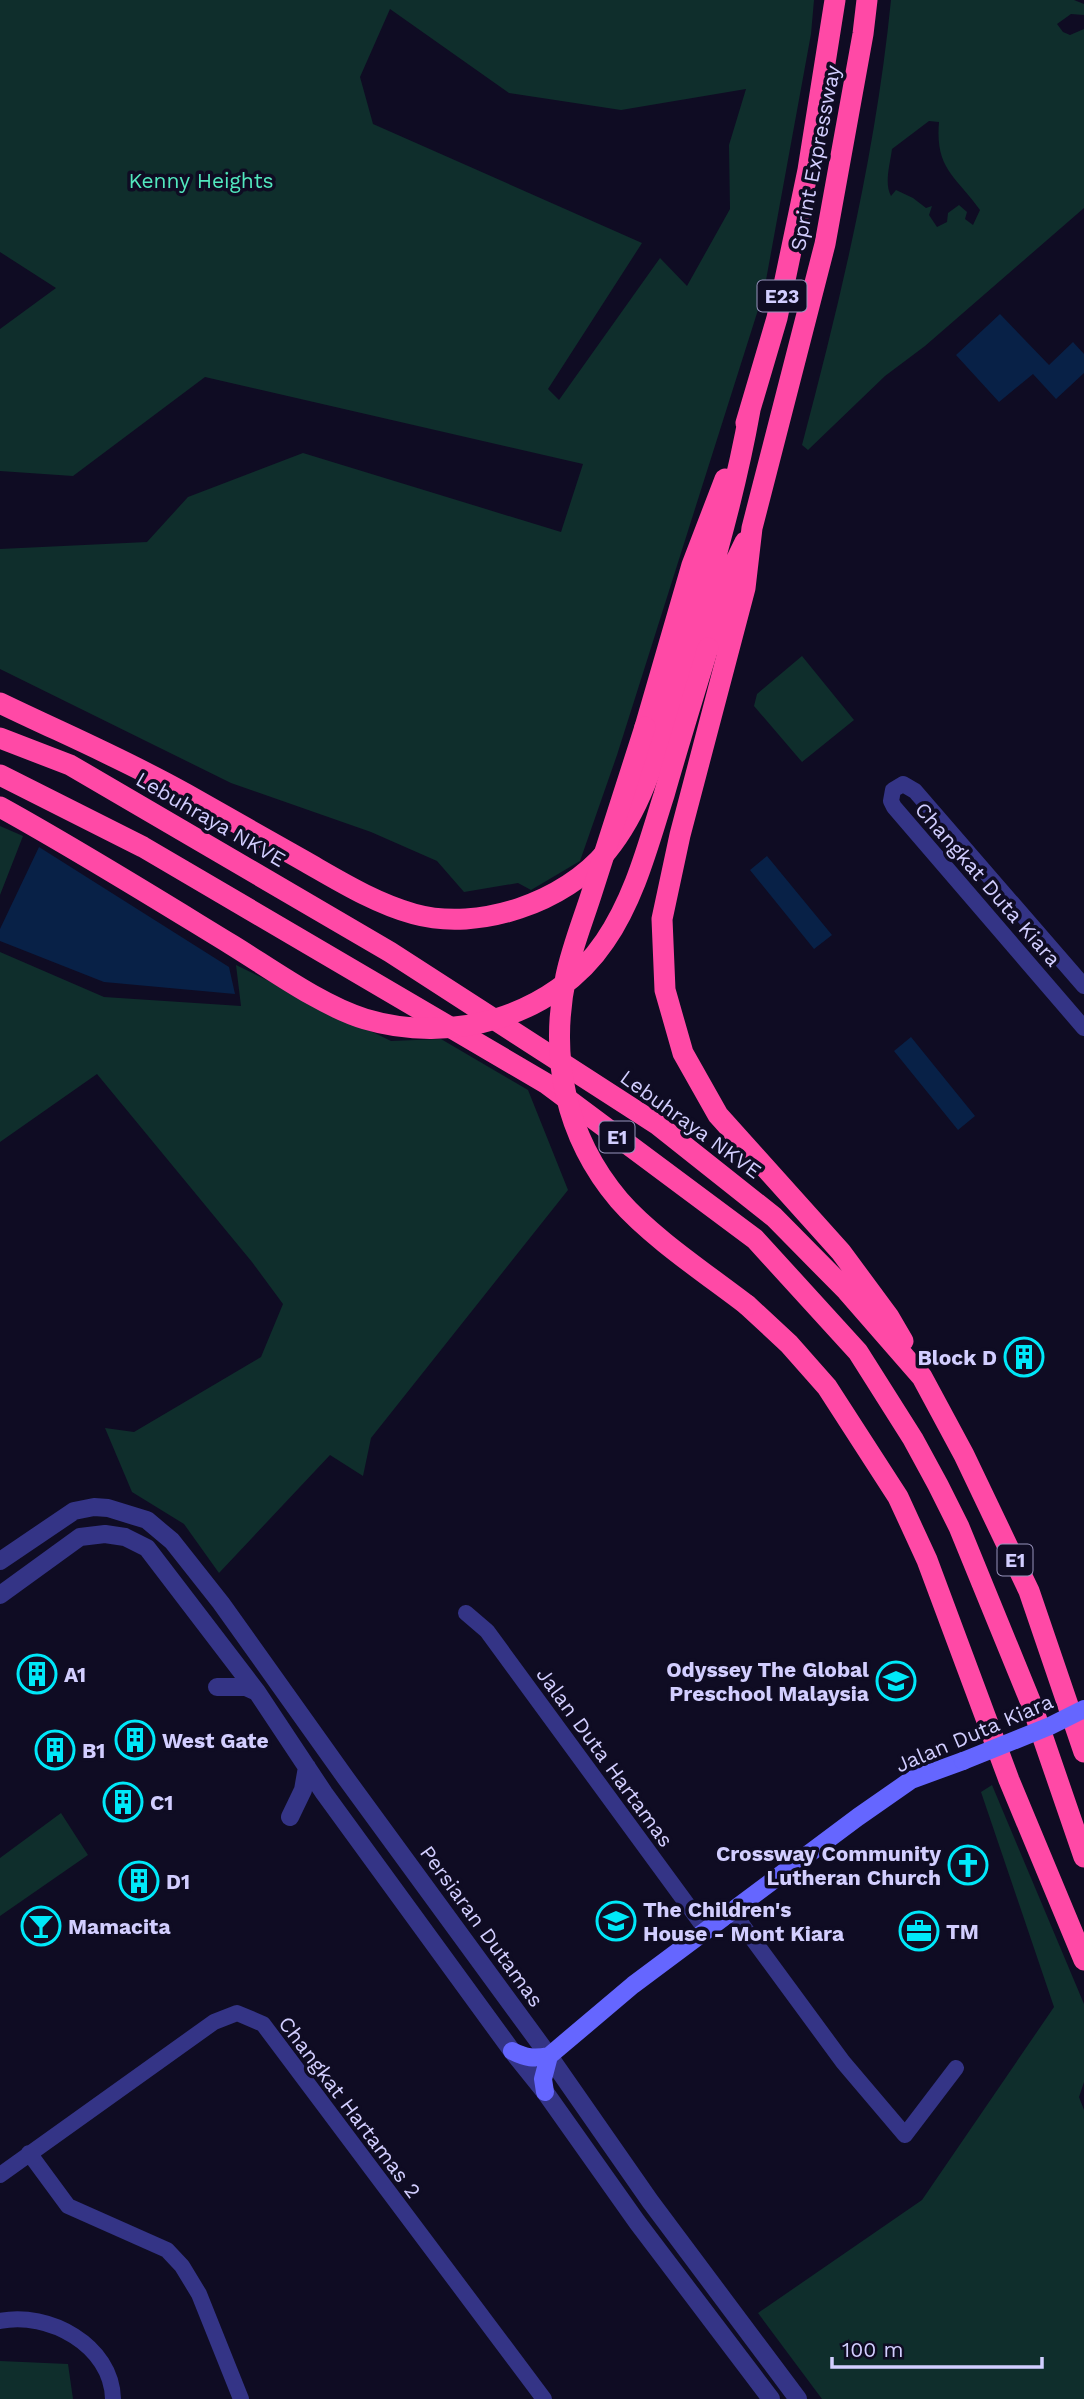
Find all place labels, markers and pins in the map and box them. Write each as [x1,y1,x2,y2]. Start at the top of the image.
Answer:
building icon: Block D [1003,1336,1045,1378]
place label: Block D [917,1345,997,1370]
building icon: A1 [16,1653,58,1695]
place label: Odyssey The Global Preschool Malaysia [666,1657,870,1706]
school or university icon: Odyssey The Global Preschool Malaysia [875,1660,917,1702]
place label: A1 [64,1662,86,1687]
building icon: West Gate [114,1719,156,1761]
place label: West Gate [162,1728,269,1753]
building icon: B1 [34,1729,76,1771]
place label: B1 [82,1738,105,1763]
building icon: C1 [102,1781,144,1823]
place label: C1 [150,1790,173,1815]
place label: Crossway Community Lutheran Church [716,1841,941,1890]
church icon: Crossway Community Lutheran Church [947,1844,989,1886]
building icon: D1 [118,1860,160,1902]
place label: D1 [166,1869,190,1894]
place label: The Children's House - Mont Kiara [643,1897,845,1946]
school or university icon: The Children's House - Mont Kiara [595,1900,637,1942]
bar icon: Mamacita [20,1905,62,1947]
office icon: TM [898,1910,940,1952]
place label: Mamacita [68,1914,171,1939]
place label: TM [946,1919,979,1944]

